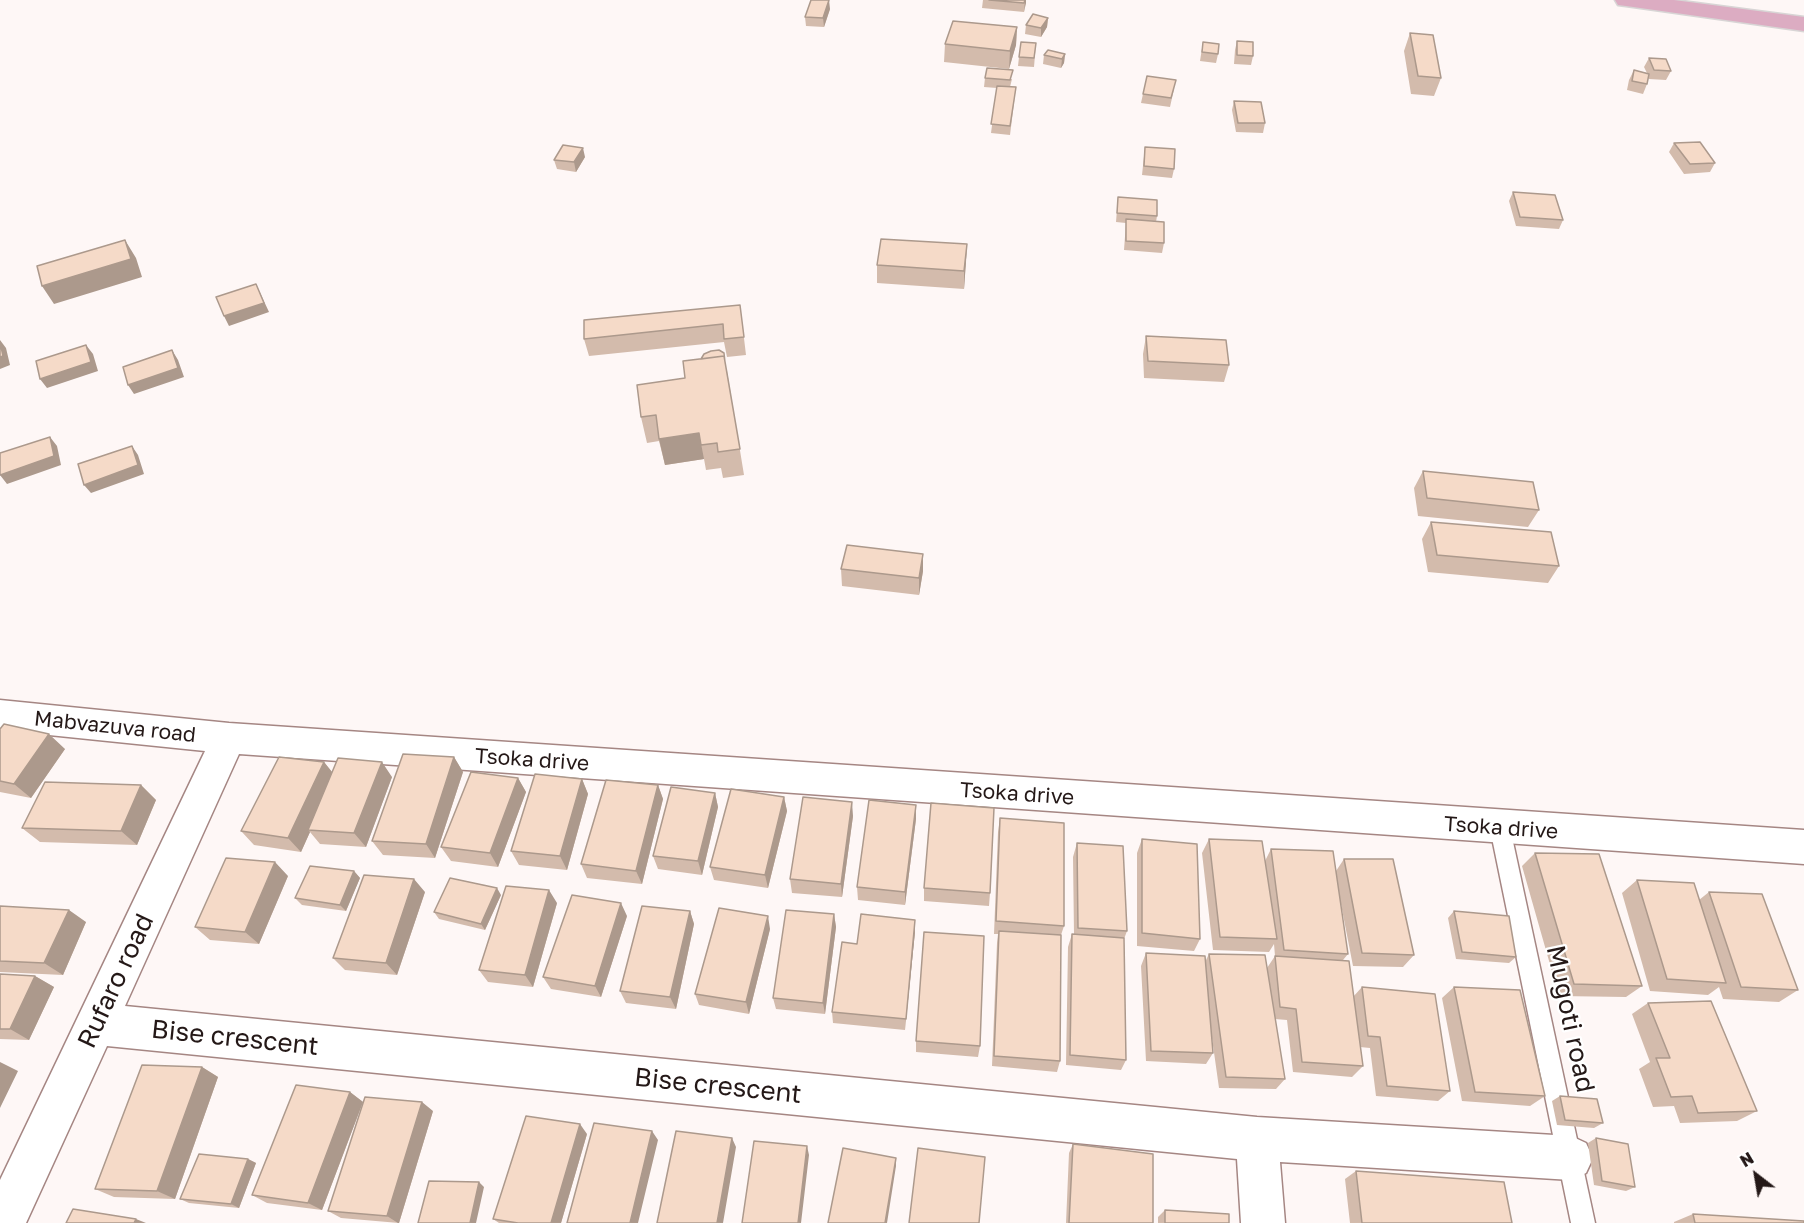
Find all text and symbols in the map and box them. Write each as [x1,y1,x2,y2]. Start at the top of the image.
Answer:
street label: Mabvazuva road [33,706,197,748]
street label: Tsoka drive [474,743,590,777]
street label: Tsoka drive [959,777,1075,811]
street label: Tsoka drive [1443,811,1559,845]
street label: Rufaro road [71,909,161,1053]
street label: Mugoti road [1539,943,1601,1095]
street label: Bise crescent [150,1014,320,1062]
street label: Bise crescent [633,1062,803,1110]
north arrow [1726,1145,1786,1205]
text: N [1736,1148,1757,1171]

